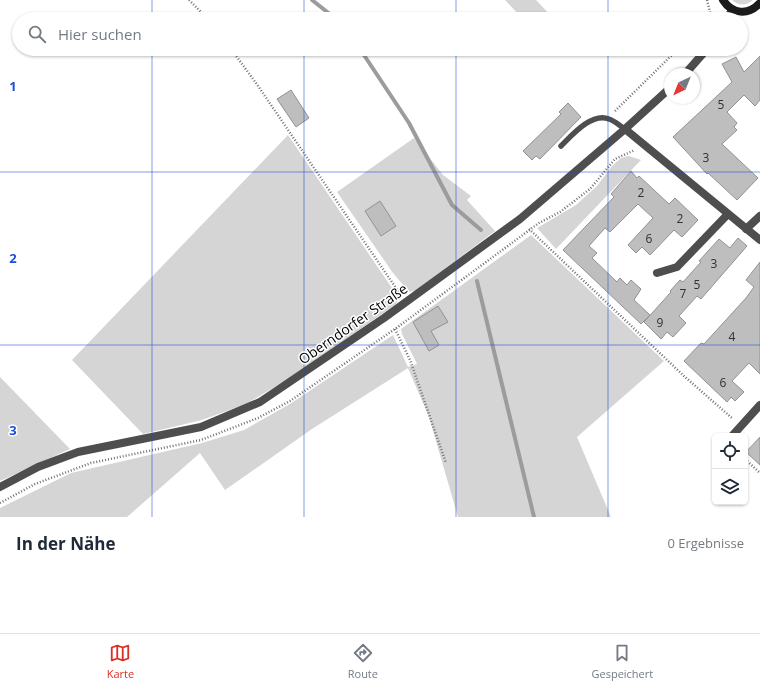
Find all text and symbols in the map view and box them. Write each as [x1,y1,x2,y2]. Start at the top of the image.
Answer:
search box [12,12,748,56]
icon: search [26,23,48,45]
text: Hier suchen [58,24,142,44]
north arrow [664,68,700,104]
text: 1 [9,77,17,95]
house number: 5 [718,96,725,113]
house number: 3 [703,149,710,166]
house number: 2 [638,184,645,201]
house number: 2 [677,210,684,227]
house number: 6 [646,230,653,247]
text: 2 [9,249,17,267]
house number: 3 [711,255,718,272]
house number: 5 [694,276,701,293]
street label: Oberndorfer Straße [294,279,411,368]
house number: 7 [680,285,687,302]
house number: 9 [657,314,664,331]
house number: 4 [729,328,736,345]
house number: 6 [720,374,727,391]
text: 3 [9,421,17,439]
map controls [712,433,748,505]
button: locate [712,433,748,469]
button: layers [712,469,748,505]
text: In der Nähe [16,532,115,555]
text: 0 Ergebnisse [667,534,744,552]
tab: Karte [107,642,134,681]
tab: Route [348,642,378,681]
tab: Gespeichert [591,642,653,681]

